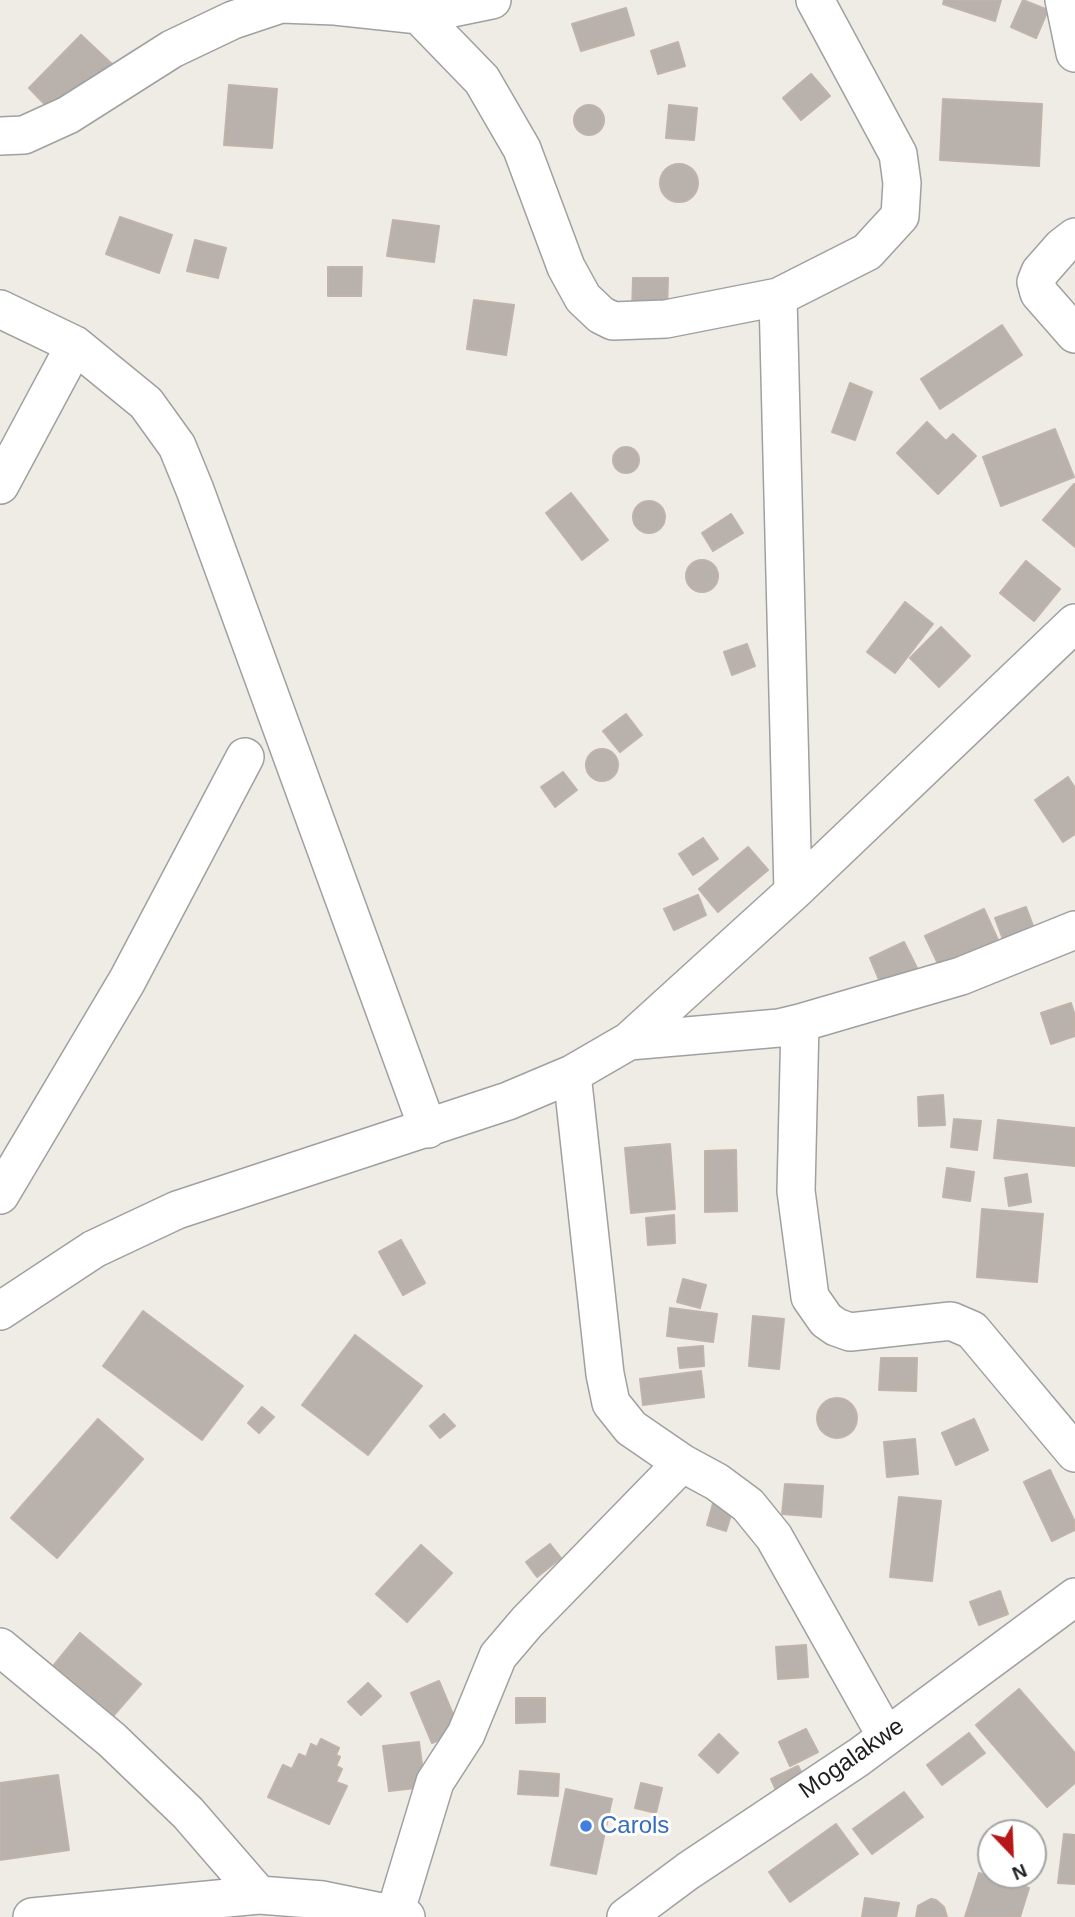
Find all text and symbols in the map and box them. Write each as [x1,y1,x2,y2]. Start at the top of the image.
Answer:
street label: Mogalakwe [794,1712,910,1806]
place label: Carols [600,1812,669,1840]
marker: Carols [578,1818,594,1834]
north arrow [977,1819,1047,1889]
text: N [1009,1860,1030,1884]

